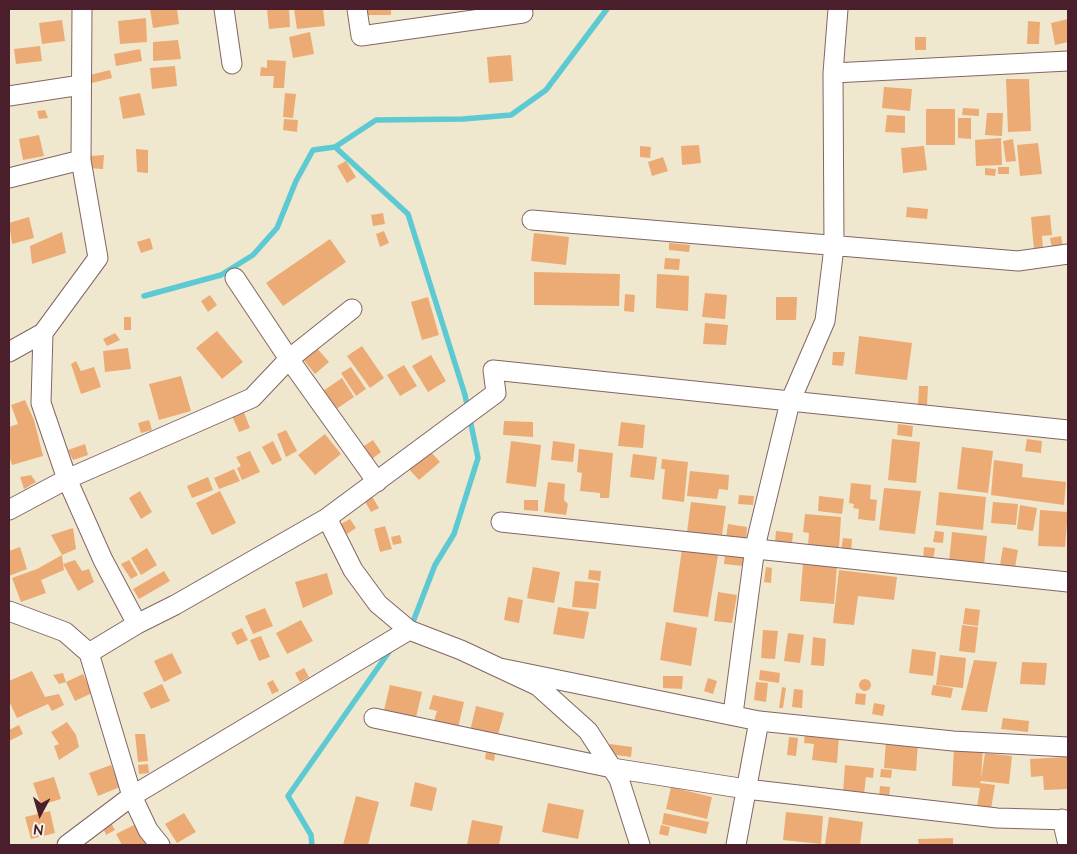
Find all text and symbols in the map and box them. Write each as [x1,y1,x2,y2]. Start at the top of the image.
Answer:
north arrow [15,789,65,839]
text: N [33,819,44,839]

